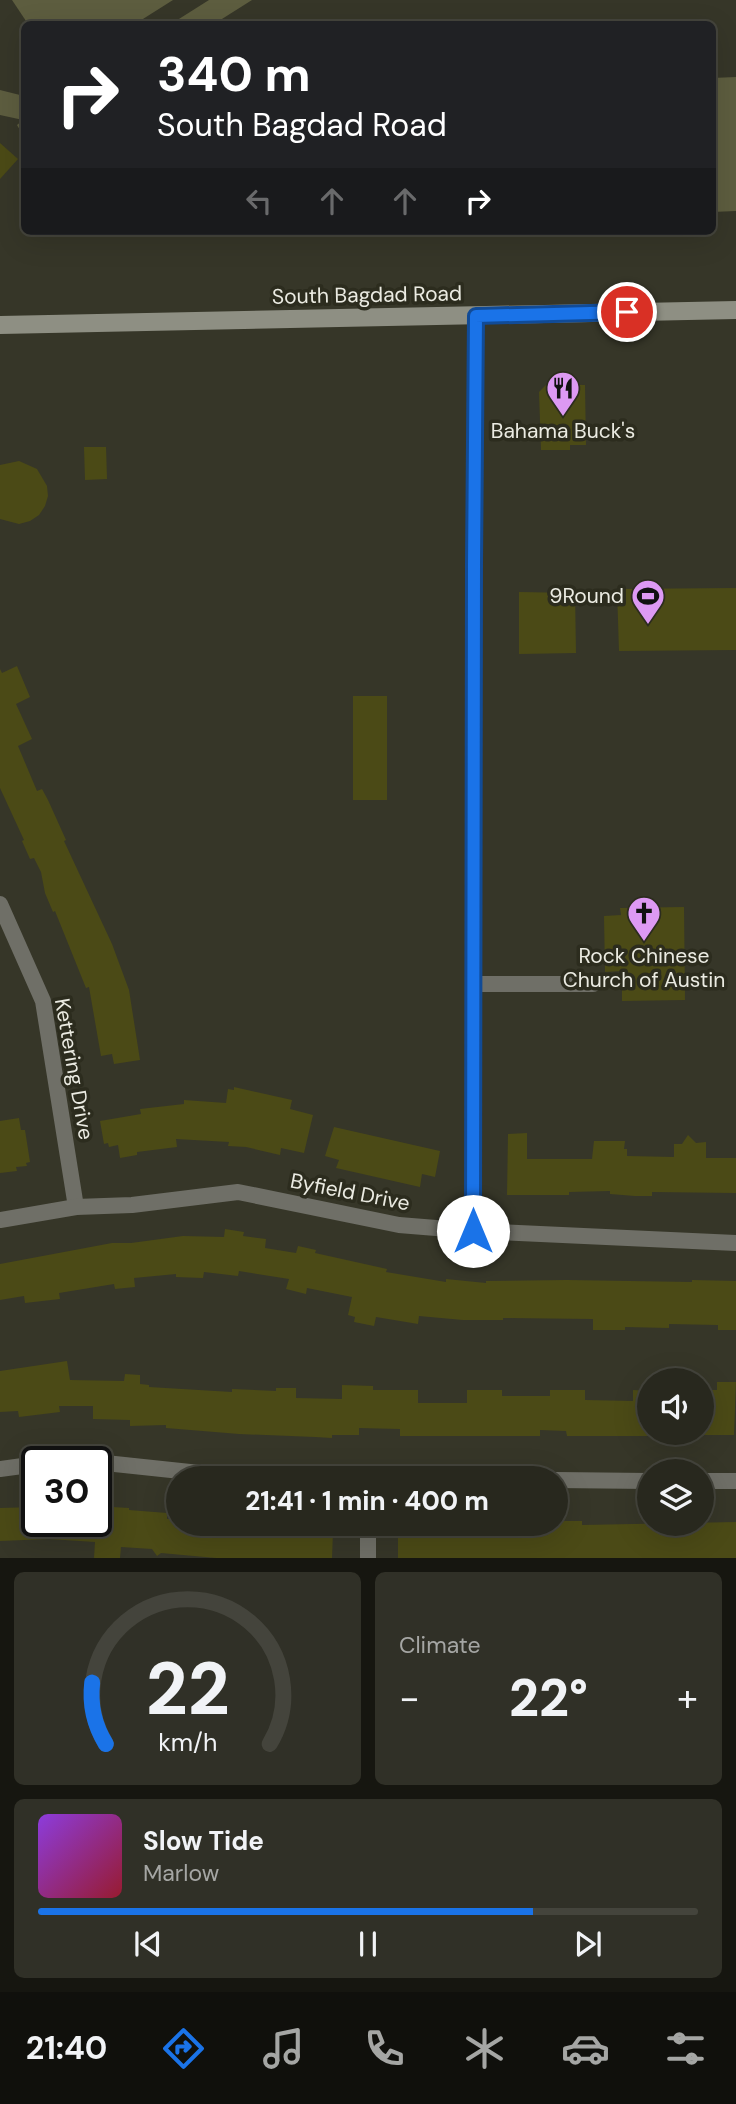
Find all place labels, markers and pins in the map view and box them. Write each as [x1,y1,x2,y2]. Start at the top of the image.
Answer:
pin [597,282,657,342]
restaurant icon: Bahama Buck's [544,369,582,418]
place label: Bahama Buck's [491,417,635,445]
sports icon: 9Round [629,577,667,626]
place label: 9Round [549,582,624,610]
church icon: Rock Chinese Church of Austin [625,894,663,943]
place label: Rock Chinese Church of Austin [563,942,725,994]

